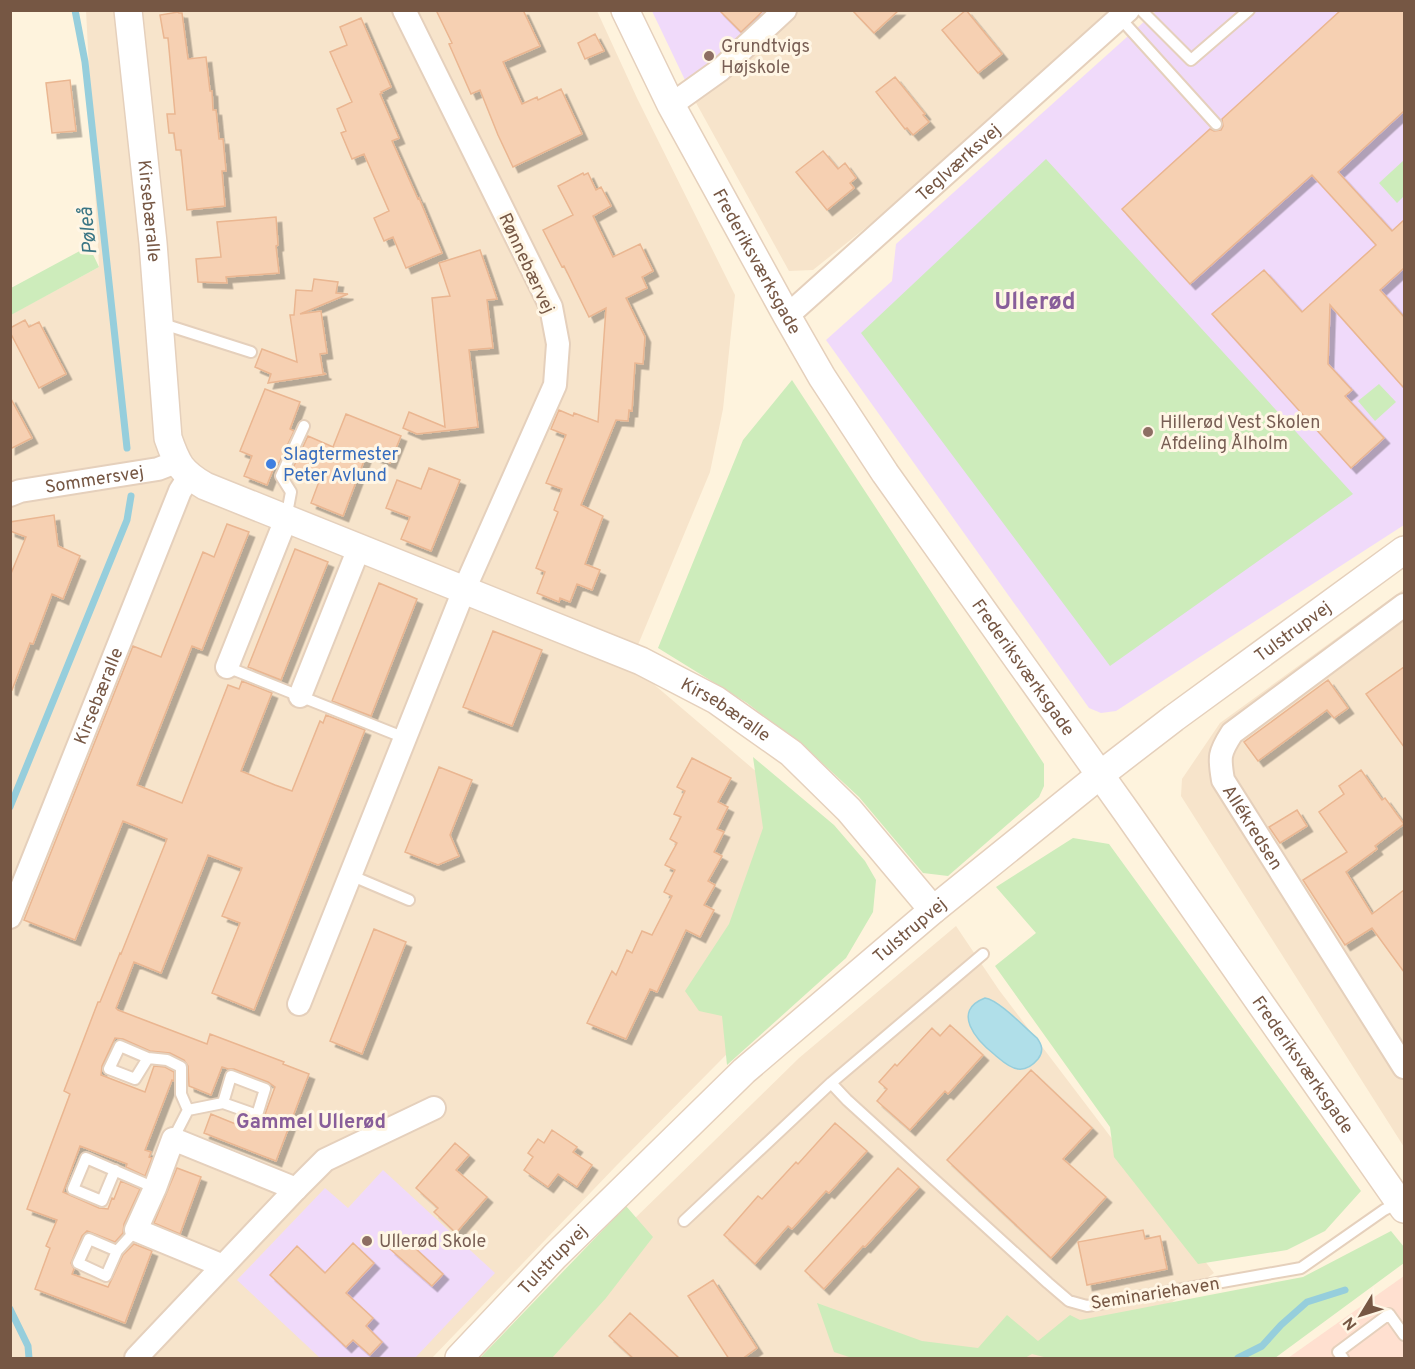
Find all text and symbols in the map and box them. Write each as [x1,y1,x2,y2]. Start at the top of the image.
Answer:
place label: Grundtvigs Højskole [721,36,810,80]
marker: Grundtvigs Højskole [702,49,716,63]
street label: Teglværksvej [912,120,1006,207]
street label: Kirsebæralle [131,159,164,263]
street label: Frederiksværksgade [706,185,805,339]
water label: Pøleå [73,205,104,256]
street label: Rønnebærvej [492,210,559,318]
district label: Ullerød [994,288,1076,318]
place label: Hillerød Vest Skolen Afdeling Ålholm [1160,412,1320,456]
marker: Hillerød Vest Skolen Afdeling Ålholm [1141,425,1155,439]
place label: Slagtermester Peter Avlund [283,444,399,488]
marker: Slagtermester Peter Avlund [264,457,278,471]
street label: Sommersvej [43,461,146,500]
street label: Frederiksværksgade [966,595,1079,741]
street label: Tulstrupvej [1251,597,1337,668]
street label: Kirsebæralle [70,645,129,748]
street label: Kirsebæralle [676,674,774,748]
street label: Allékredsen [1216,781,1287,875]
street label: Tulstrupvej [869,893,952,969]
street label: Frederiksværksgade [1246,992,1358,1139]
district label: Gammel Ullerød [236,1110,386,1136]
street label: Tulstrupvej [514,1220,593,1300]
place label: Ullerød Skole [379,1231,486,1254]
marker: Ullerød Skole [360,1234,374,1248]
street label: Seminariehaven [1089,1273,1221,1316]
north arrow [1331,1285,1391,1345]
text: N [1339,1312,1362,1334]

